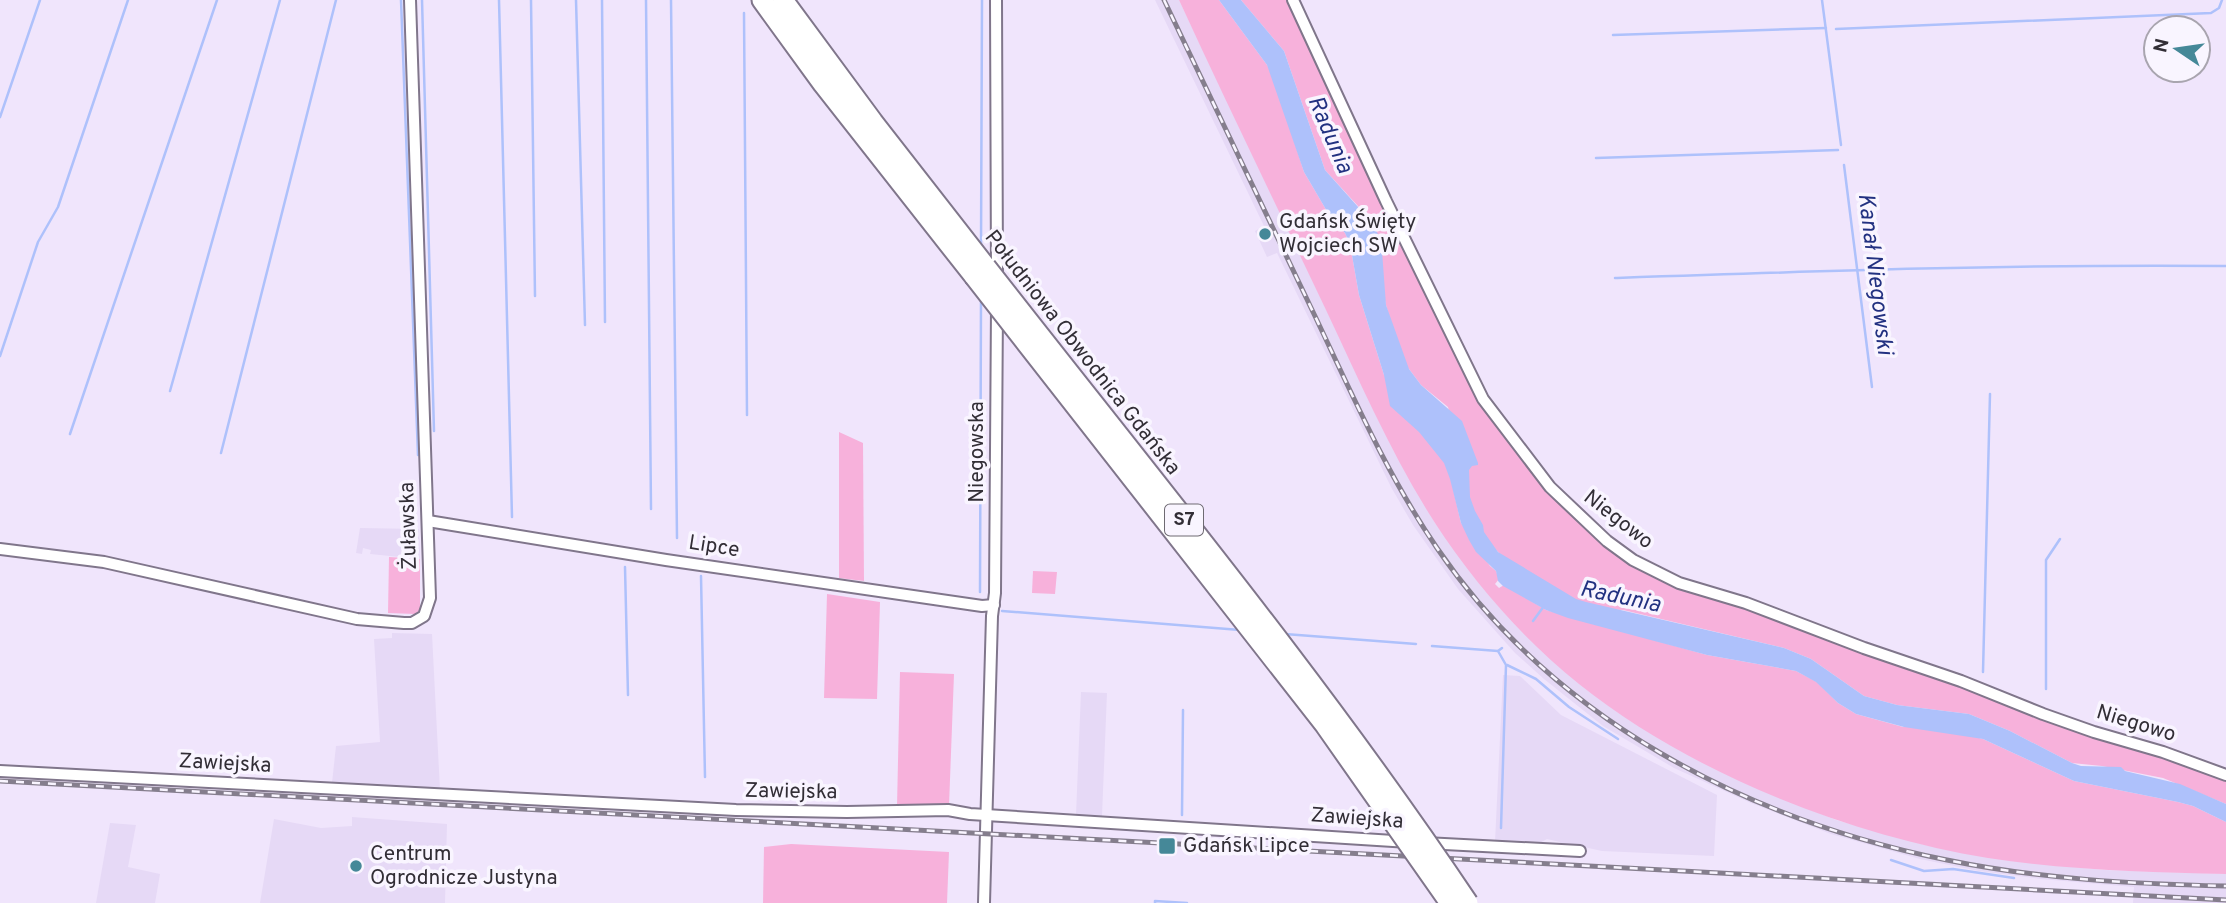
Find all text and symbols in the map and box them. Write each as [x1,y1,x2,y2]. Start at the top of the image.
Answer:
north arrow [2142,14,2212,84]
text: N [2149,36,2176,55]
water label: Radunia [1300,92,1358,178]
water label: Kanał Niegowski [1850,192,1898,358]
place label: Gdańsk Święty Wojciech SW [1279,208,1416,260]
street label: Południowa Obwodnica Gdańska [978,225,1186,481]
marker: Gdańsk Święty Wojciech SW [1257,226,1273,242]
street label: Niegowska [964,401,991,503]
street label: Żuławska [394,481,424,571]
street label: Niegowo [1578,484,1658,556]
road number: S7 [1165,505,1203,536]
street label: Lipce [687,530,741,564]
water label: Radunia [1577,575,1663,621]
street label: Niegowo [2093,699,2179,749]
street label: Zawiejska [178,748,272,780]
street label: Zawiejska [744,778,838,806]
street label: Zawiejska [1310,802,1404,836]
place label: Gdańsk Lipce [1183,833,1310,860]
marker: Gdańsk Lipce [1157,836,1177,856]
place label: Centrum Ogrodnicze Justyna [370,841,557,892]
marker: Centrum Ogrodnicze Justyna [348,858,364,874]

